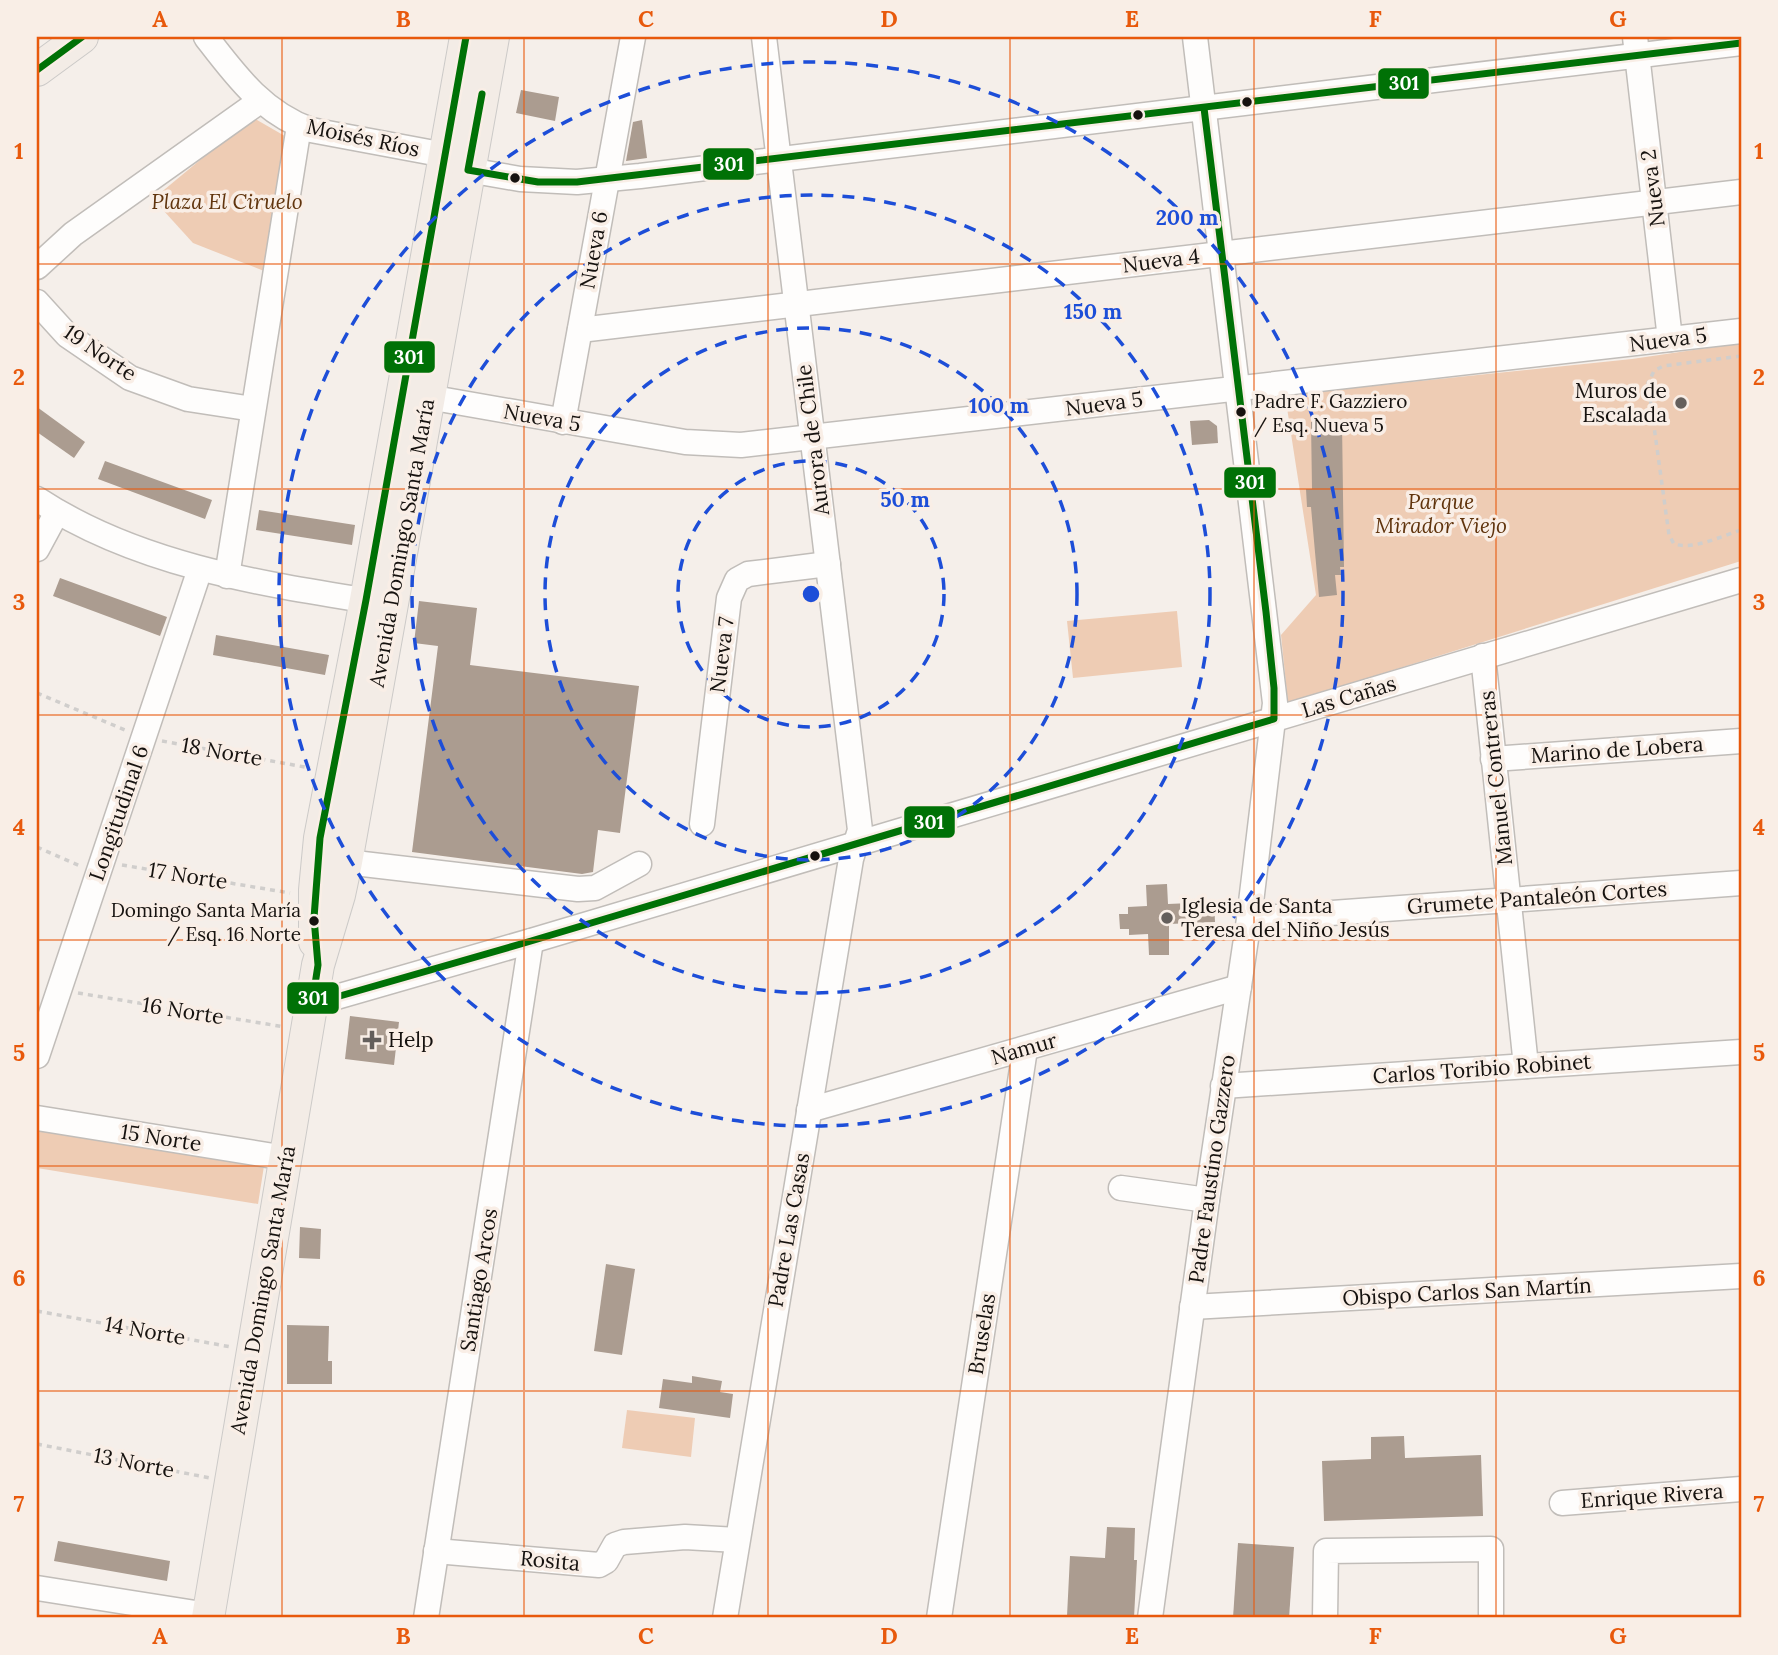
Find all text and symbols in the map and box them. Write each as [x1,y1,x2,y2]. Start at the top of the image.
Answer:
text: A [152,4,168,33]
text: B [395,4,411,33]
text: C [638,4,654,33]
text: D [880,4,898,33]
text: E [1125,4,1139,33]
text: F [1368,4,1382,33]
text: G [1609,4,1627,33]
line badge: 301 [1377,67,1430,100]
text: 301 [1389,71,1419,95]
unlabelled marker [1240,95,1254,109]
unlabelled marker [1131,108,1145,122]
street label: Moisés Ríos [304,112,422,163]
text: 1 [14,136,24,165]
text: 1 [1754,136,1764,165]
line badge: 301 [702,147,755,181]
street label: Nueva 2 [1634,148,1671,228]
text: 301 [714,152,744,176]
unlabelled marker [508,171,522,185]
park label: Plaza El Ciruelo [151,188,303,215]
text: 200 m [1156,204,1218,231]
street label: Nueva 6 [573,209,614,291]
street label: Nueva 4 [1121,242,1201,279]
text: 150 m [1064,298,1122,325]
street label: 19 Norte [59,318,142,387]
street label: Nueva 5 [1628,321,1708,358]
line badge: 301 [383,340,436,374]
text: 301 [394,345,424,369]
text: 2 [13,362,25,391]
text: 2 [1753,362,1765,391]
street label: Aurora de Chile [790,363,835,518]
place label: Muros de Escalada [1575,377,1667,428]
street label: Nueva 5 [1064,385,1144,422]
place label: Padre F. Gazziero / Esq. Nueva 5 [1254,389,1407,438]
text: 100 m [969,392,1029,419]
marker: Muros de Escalada [1673,395,1689,411]
street label: Avenida Domingo Santa María [363,396,440,690]
street label: Nueva 5 [501,397,583,438]
marker: Padre F. Gazziero / Esq. Nueva 5 [1234,405,1248,419]
line badge: 301 [1223,466,1277,499]
text: 301 [1235,470,1265,494]
text: 50 m [880,486,930,513]
park label: Parque Mirador Viejo [1375,488,1507,539]
centre of rings [799,582,823,606]
text: 3 [13,587,25,616]
text: 3 [1753,587,1765,616]
street label: Nueva 7 [703,615,740,694]
street label: Las Cañas [1298,669,1399,724]
street label: Manuel Contreras [1473,689,1518,867]
street label: Marino de Lobera [1530,730,1704,769]
street label: 18 Norte [179,731,265,772]
street label: Longitudinal 6 [83,741,154,884]
line badge: 301 [903,805,956,839]
text: 301 [914,810,944,834]
text: 4 [13,812,25,841]
text: 4 [1753,812,1765,841]
unlabelled marker [808,849,822,863]
street label: 17 Norte [147,856,230,895]
street label: Grumete Pantaleón Cortes [1406,875,1668,920]
place label: Iglesia de Santa Teresa del Niño Jesús [1181,892,1390,943]
place label: Domingo Santa María / Esq. 16 Norte [111,898,301,947]
marker: Iglesia de Santa Teresa del Niño Jesús [1159,910,1175,926]
marker: Domingo Santa María / Esq. 16 Norte [307,914,321,928]
line badge: 301 [286,981,340,1015]
text: 301 [298,986,328,1010]
street label: 16 Norte [140,991,226,1030]
place label: Help [388,1026,434,1053]
street label: Namur [988,1026,1060,1071]
marker: Help [362,1030,382,1050]
text: 5 [13,1038,25,1067]
text: 5 [1753,1038,1765,1067]
street label: Carlos Toribio Robinet [1372,1047,1593,1090]
street label: Padre Faustino Gazzero [1182,1053,1241,1285]
street label: 15 Norte [119,1118,203,1157]
street label: Avenida Domingo Santa María [224,1143,301,1437]
street label: Padre Las Casas [762,1151,815,1309]
street label: Santiago Arcos [454,1206,503,1353]
text: 6 [12,1263,26,1292]
text: 6 [1752,1263,1766,1292]
street label: Obispo Carlos San Martín [1342,1271,1593,1312]
street label: Bruselas [962,1291,1001,1376]
street label: 14 Norte [103,1310,188,1351]
street label: 13 Norte [91,1441,177,1484]
street label: Enrique Rivera [1580,1477,1724,1514]
text: 7 [14,1489,25,1518]
text: 7 [1754,1489,1765,1518]
street label: Rosita [519,1544,581,1577]
text: A [152,1621,168,1650]
text: B [395,1621,411,1650]
text: C [638,1621,654,1650]
text: D [880,1621,898,1650]
text: E [1125,1621,1139,1650]
text: F [1368,1621,1382,1650]
text: G [1609,1621,1627,1650]

